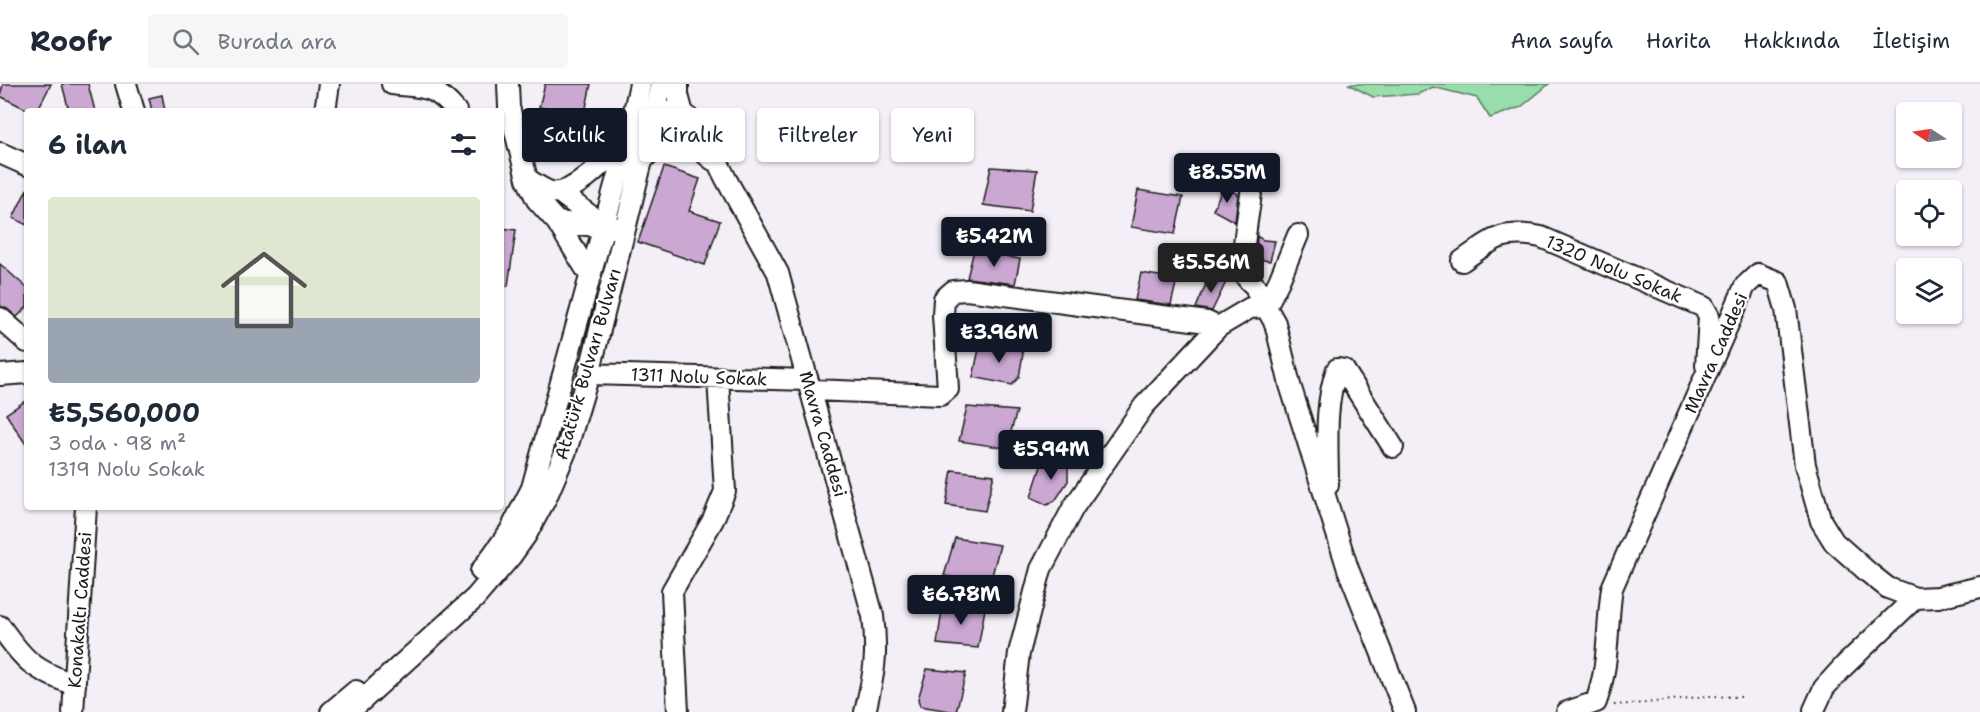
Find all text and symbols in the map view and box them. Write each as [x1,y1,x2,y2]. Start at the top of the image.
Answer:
search box [148,14,568,68]
text: Roofr [30,22,112,60]
icon: search [169,25,202,58]
text: Burada ara [217,27,336,56]
text: Ana sayfa [1511,27,1613,55]
text: Harita [1646,27,1711,55]
text: Hakkında [1744,27,1840,55]
text: İletişim [1873,27,1950,55]
north arrow [1896,102,1962,168]
map controls [1896,102,1962,324]
chip: Satılık [522,108,627,162]
chip: Kiralık [639,108,745,162]
chip: Filtreler [757,108,879,162]
chip: Yeni [891,108,974,162]
text: 6 ilan [48,127,127,162]
icon: filters [447,128,480,161]
pin: ₺8.55M [1178,153,1276,204]
text: ₺8.55M [1188,159,1266,185]
button: locate [1896,180,1962,246]
pin: ₺5.42M [945,217,1043,268]
text: ₺5.42M [955,223,1033,249]
street label: 1320 Nolu Sokak [1542,229,1686,309]
icon: home [210,236,318,344]
pin: ₺5.56M [1162,243,1260,294]
text: ₺5.56M [1172,249,1250,275]
button: layers [1896,258,1962,324]
street label: Atatürk Bulvarı Bulvarı [549,265,627,463]
street label: Mavra Caddesi [1679,289,1753,417]
pin: ₺3.96M [950,313,1048,364]
text: ₺3.96M [960,319,1038,345]
street label: 1311 Nolu Sokak [630,363,768,391]
street label: Mavra Caddesi [794,368,852,500]
text: ₺5,560,000 [48,395,200,430]
text: 3 oda · 98 m² [48,430,186,456]
pin: ₺5.94M [1002,430,1100,481]
text: ₺5.94M [1012,436,1090,462]
text: 1319 Nolu Sokak [48,456,205,482]
street label: Konakaltı Caddesi [63,531,97,689]
pin: ₺6.78M [912,575,1010,626]
text: ₺6.78M [921,581,1001,607]

